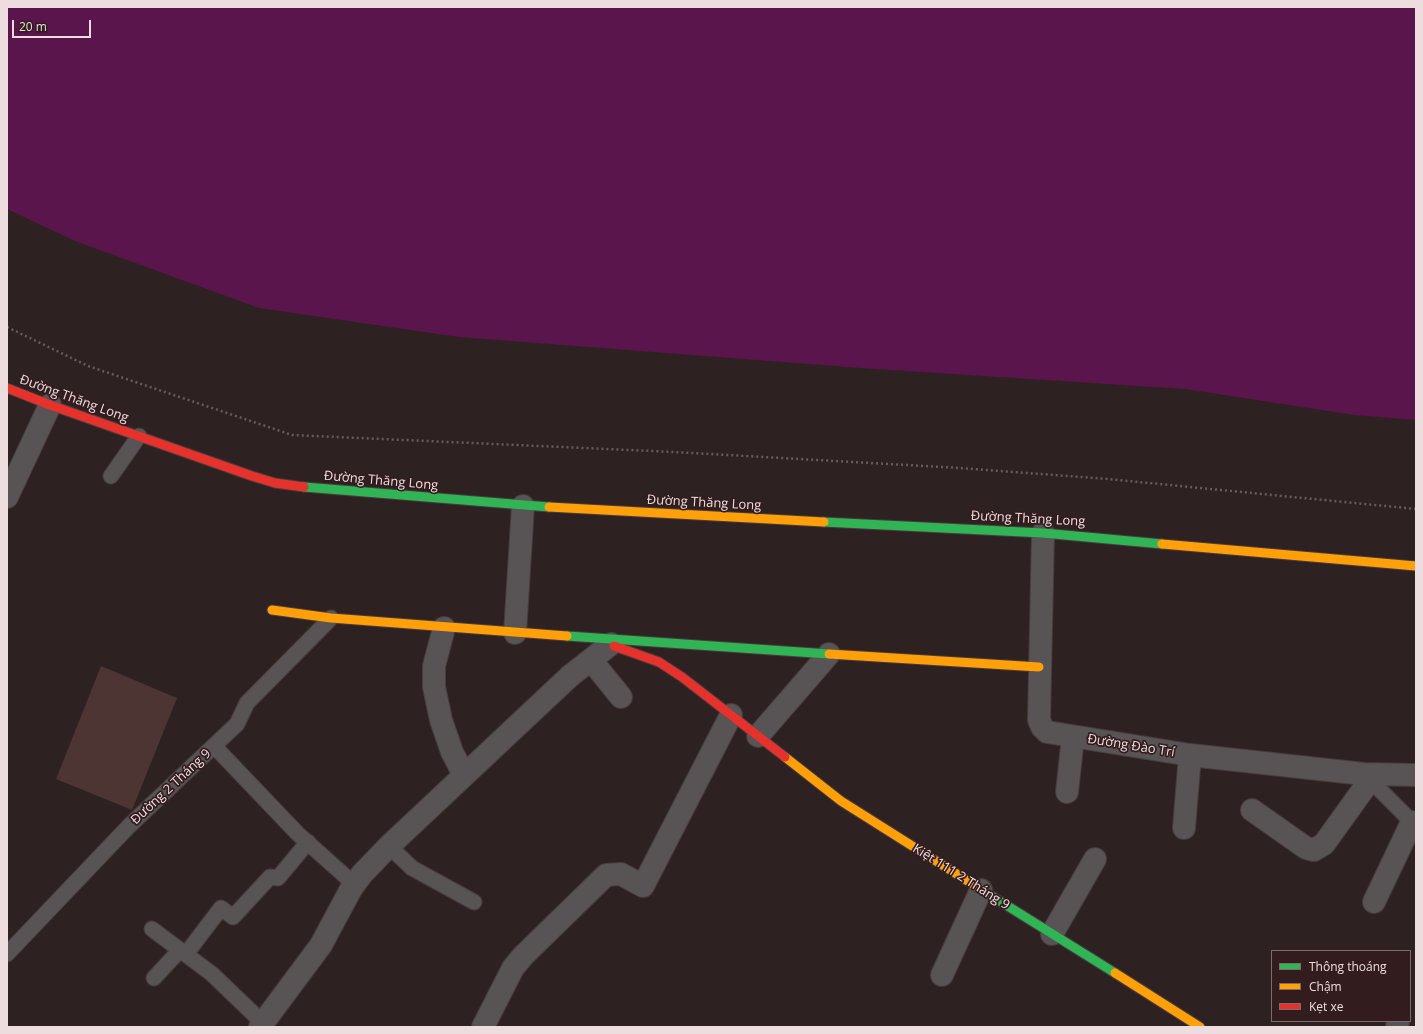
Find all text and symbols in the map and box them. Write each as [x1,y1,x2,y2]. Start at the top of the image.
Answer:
scale bar [14,12,93,38]
text: 20 m [19,18,47,35]
street label: Đường Thăng Long [17,372,131,426]
street label: Đường Thăng Long [323,468,439,494]
street label: Đường Thăng Long [646,492,762,514]
street label: Đường Thăng Long [970,508,1086,530]
street label: Đường Đào Trí [1086,731,1176,761]
street label: Đường 2 Tháng 9 [128,746,214,828]
street label: Kiệt 111 2 Tháng 9 [910,841,1012,913]
legend [1271,950,1411,1022]
text: Thông thoáng [1309,958,1387,975]
text: Chậm [1309,978,1342,995]
text: Kẹt xe [1309,998,1344,1015]

